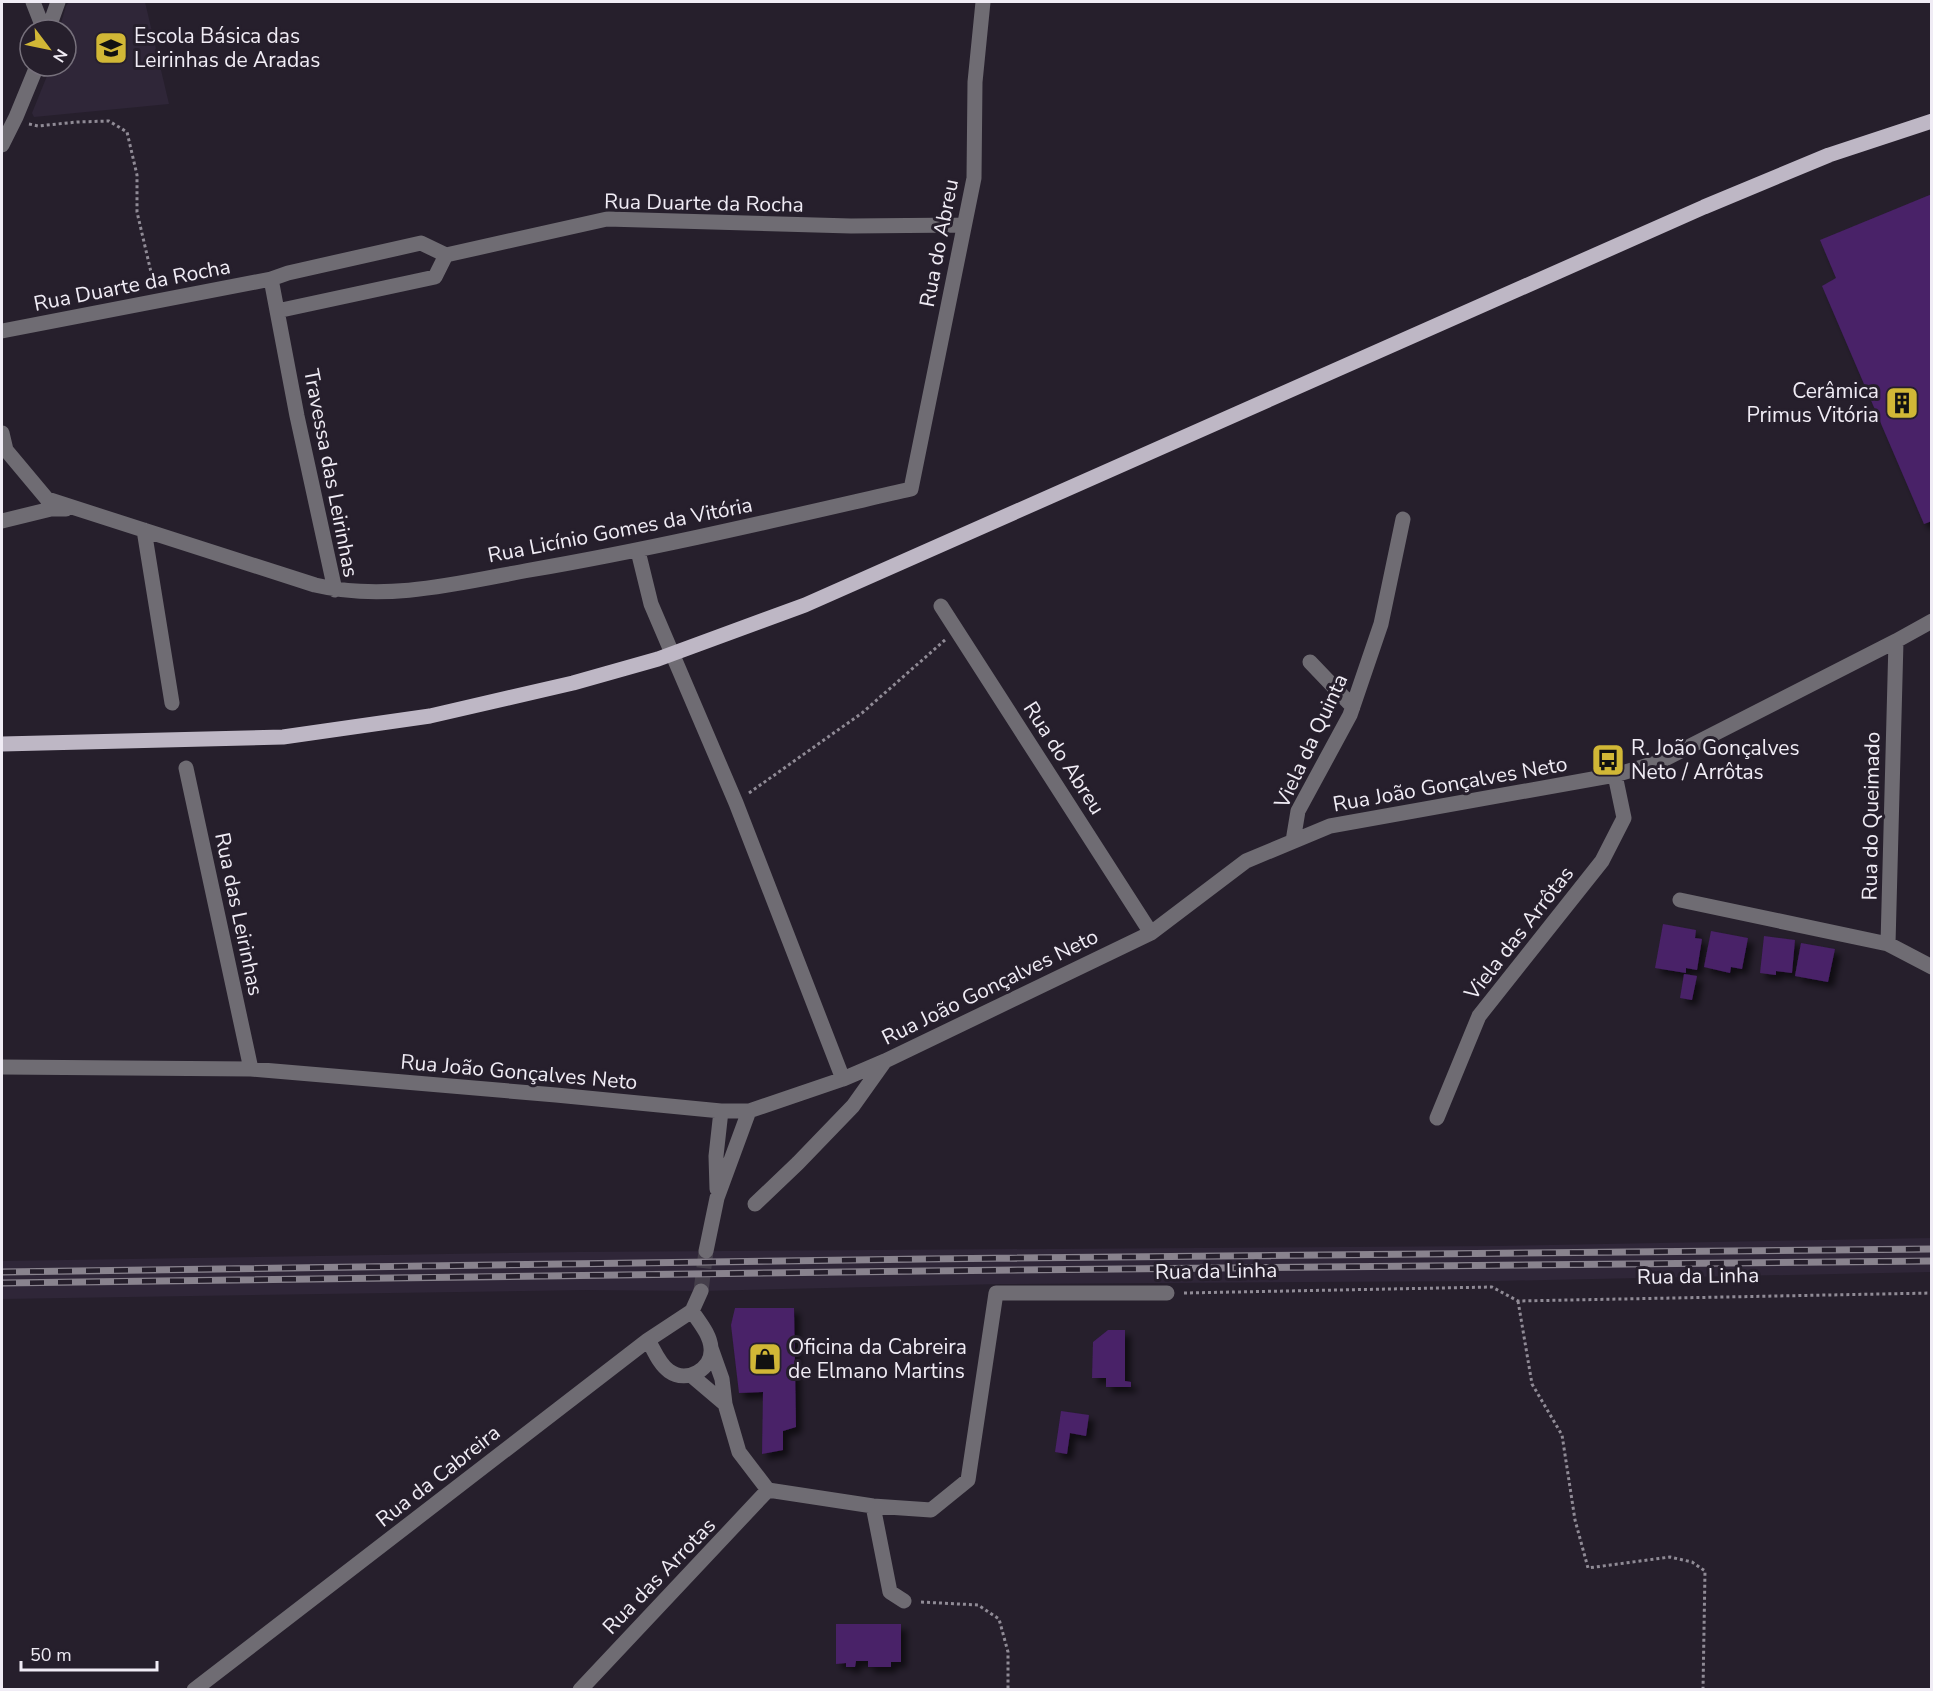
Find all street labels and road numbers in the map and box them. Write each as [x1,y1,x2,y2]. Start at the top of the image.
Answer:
street label: Rua do Abreu [913,177,965,309]
street label: Rua Duarte da Rocha [604,187,804,219]
street label: Rua Duarte da Rocha [31,252,233,318]
street label: Travessa das Leirinhas [297,366,365,580]
street label: Rua Licínio Gomes da Vitória [485,491,755,569]
street label: Viela da Quinta [1267,669,1354,814]
street label: Rua do Abreu [1017,696,1111,820]
street label: Rua do Queimado [1856,731,1886,901]
street label: Rua João Gonçalves Neto [1331,750,1569,818]
street label: Rua das Leirinhas [208,830,270,998]
street label: Viela das Arrôtas [1457,860,1580,1006]
street label: Rua João Gonçalves Neto [877,922,1103,1052]
street label: Rua João Gonçalves Neto [399,1048,639,1096]
street label: Rua da Linha [1155,1256,1277,1286]
street label: Rua da Linha [1637,1261,1759,1291]
street label: Rua da Cabreira [370,1419,506,1533]
street label: Rua das Arrotas [596,1512,722,1640]

